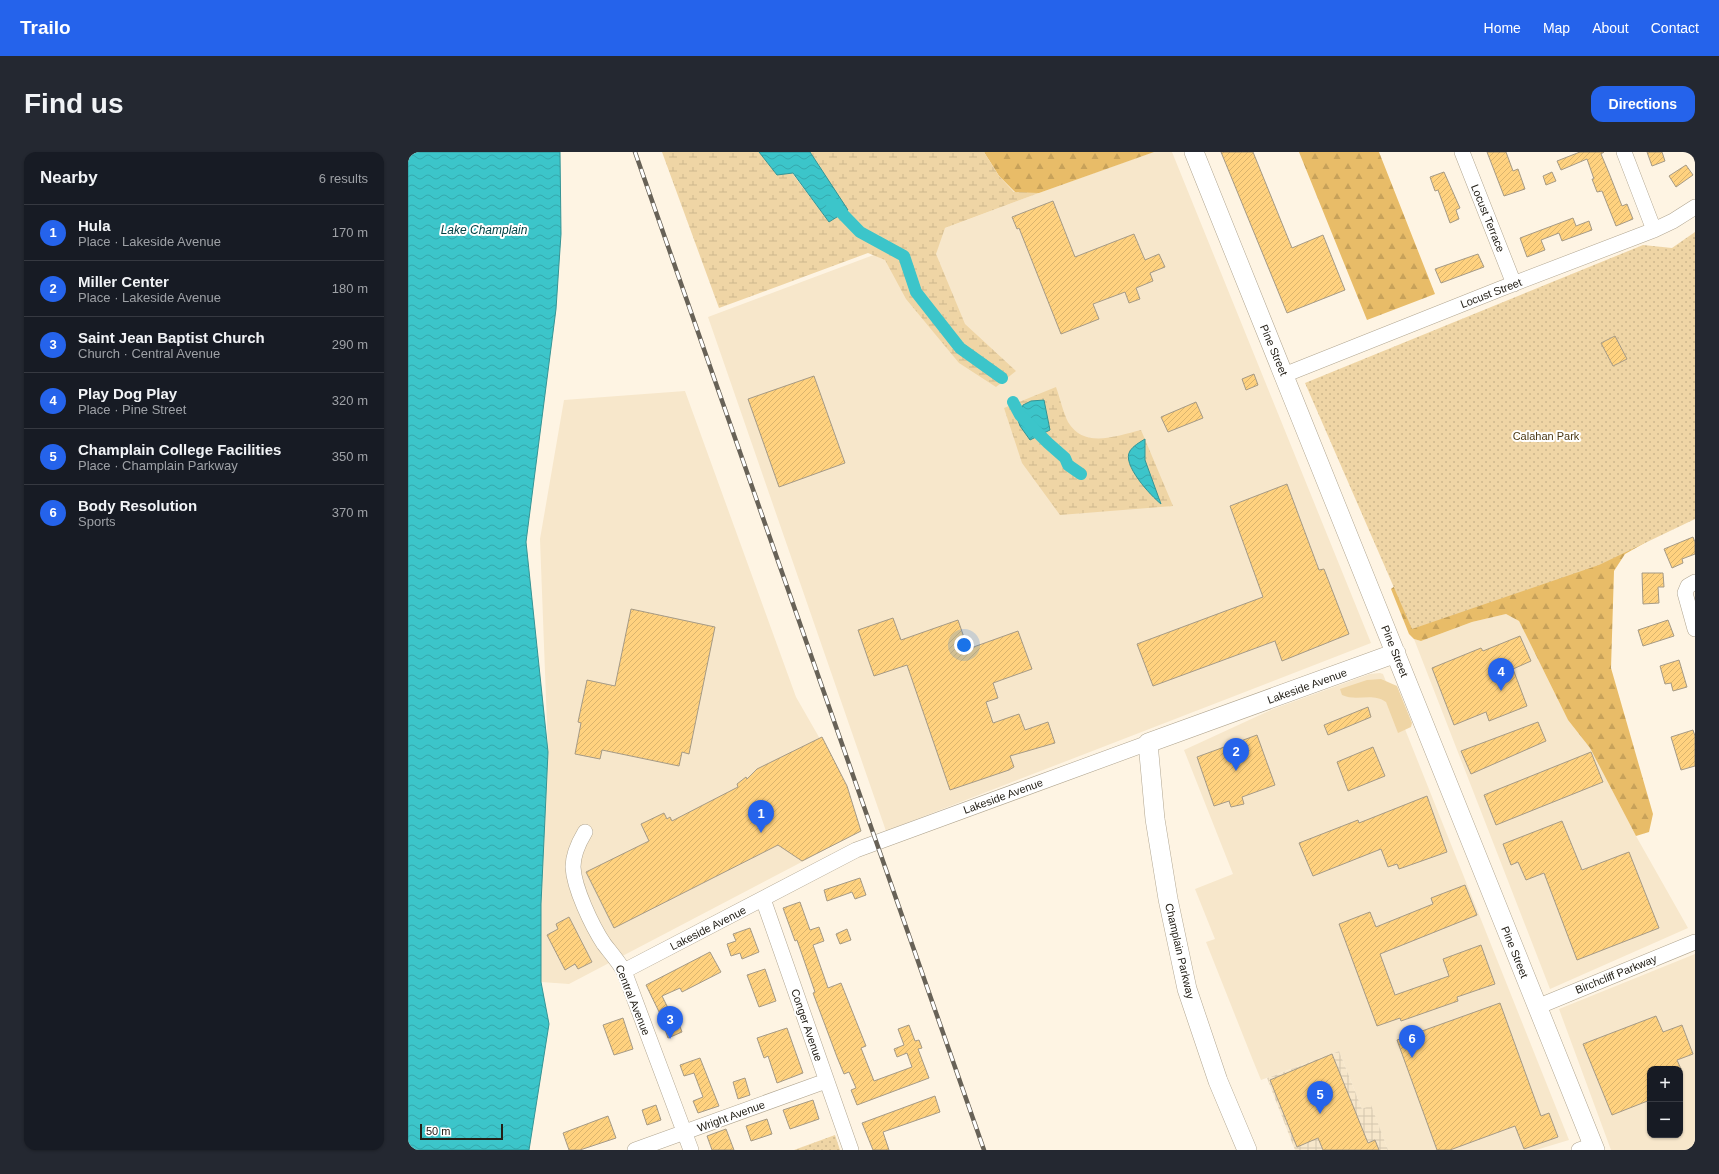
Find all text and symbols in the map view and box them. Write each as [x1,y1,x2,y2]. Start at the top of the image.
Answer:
text: Trailo [20,17,71,38]
text: Home [1484,20,1521,36]
text: Map [1543,20,1570,36]
text: About [1592,20,1629,36]
text: Contact [1651,20,1699,36]
button: Directions [1591,86,1695,122]
text: Find us [24,88,124,119]
text: Nearby [40,168,98,187]
text: 6 results [319,171,368,186]
street label: Locust Terrace [1469,182,1507,254]
text: Hula [78,217,111,234]
water label: Lake Champlain [441,223,528,237]
text: 1 [49,225,57,240]
text: 170 m [332,225,368,240]
text: Place · Lakeside Avenue [78,234,221,249]
text: Miller Center [78,273,169,290]
street label: Locust Street [1459,276,1523,310]
text: 2 [49,281,57,296]
text: 180 m [332,281,368,296]
text: Place · Lakeside Avenue [78,290,221,305]
street label: Pine Street [1258,323,1290,377]
text: Saint Jean Baptist Church [78,329,265,346]
text: 3 [49,337,57,352]
text: 290 m [332,337,368,352]
text: Church · Central Avenue [78,346,220,361]
text: Play Dog Play [78,385,177,402]
text: 4 [49,393,57,408]
text: 320 m [332,393,368,408]
text: Place · Pine Street [78,402,186,417]
park label: Calahan Park [1513,430,1580,442]
text: Champlain College Facilities [78,441,281,458]
text: 5 [49,449,57,464]
text: 350 m [332,449,368,464]
text: Place · Champlain Parkway [78,458,238,473]
text: Body Resolution [78,497,197,514]
text: 6 [49,505,57,520]
text: 370 m [332,505,368,520]
text: Sports [78,514,116,529]
street label: Pine Street [1379,624,1411,678]
your location [954,635,974,655]
pin: 4 [1488,658,1514,691]
street label: Lakeside Avenue [1266,666,1348,706]
pin: 2 [1223,738,1249,771]
street label: Lakeside Avenue [962,776,1044,816]
pin: 1 [748,800,774,833]
street label: Champlain Parkway [1163,902,1197,1000]
street label: Lakeside Avenue [668,904,748,952]
street label: Pine Street [1499,925,1531,979]
street label: Birchcliff Parkway [1574,952,1659,996]
street label: Central Avenue [613,963,653,1037]
street label: Conger Avenue [789,987,825,1063]
pin: 3 [657,1006,683,1039]
pin: 6 [1399,1025,1425,1058]
map controls [1647,1066,1683,1138]
button: + [1647,1066,1683,1102]
pin: 5 [1307,1081,1333,1114]
street label: Wright Avenue [696,1098,766,1134]
button: − [1647,1102,1683,1138]
scale bar [420,1122,503,1141]
text: 50 m [426,1125,450,1137]

